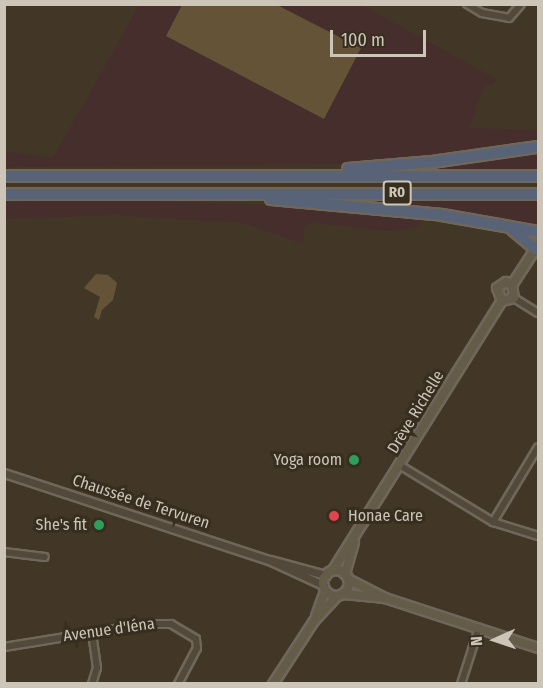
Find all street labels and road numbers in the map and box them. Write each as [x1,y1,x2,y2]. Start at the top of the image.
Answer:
road number: R0 [382,181,412,205]
street label: Drève Richelle [384,367,448,457]
street label: Chaussée de Tervuren [70,471,212,533]
street label: Avenue d'Iéna [62,614,156,646]

